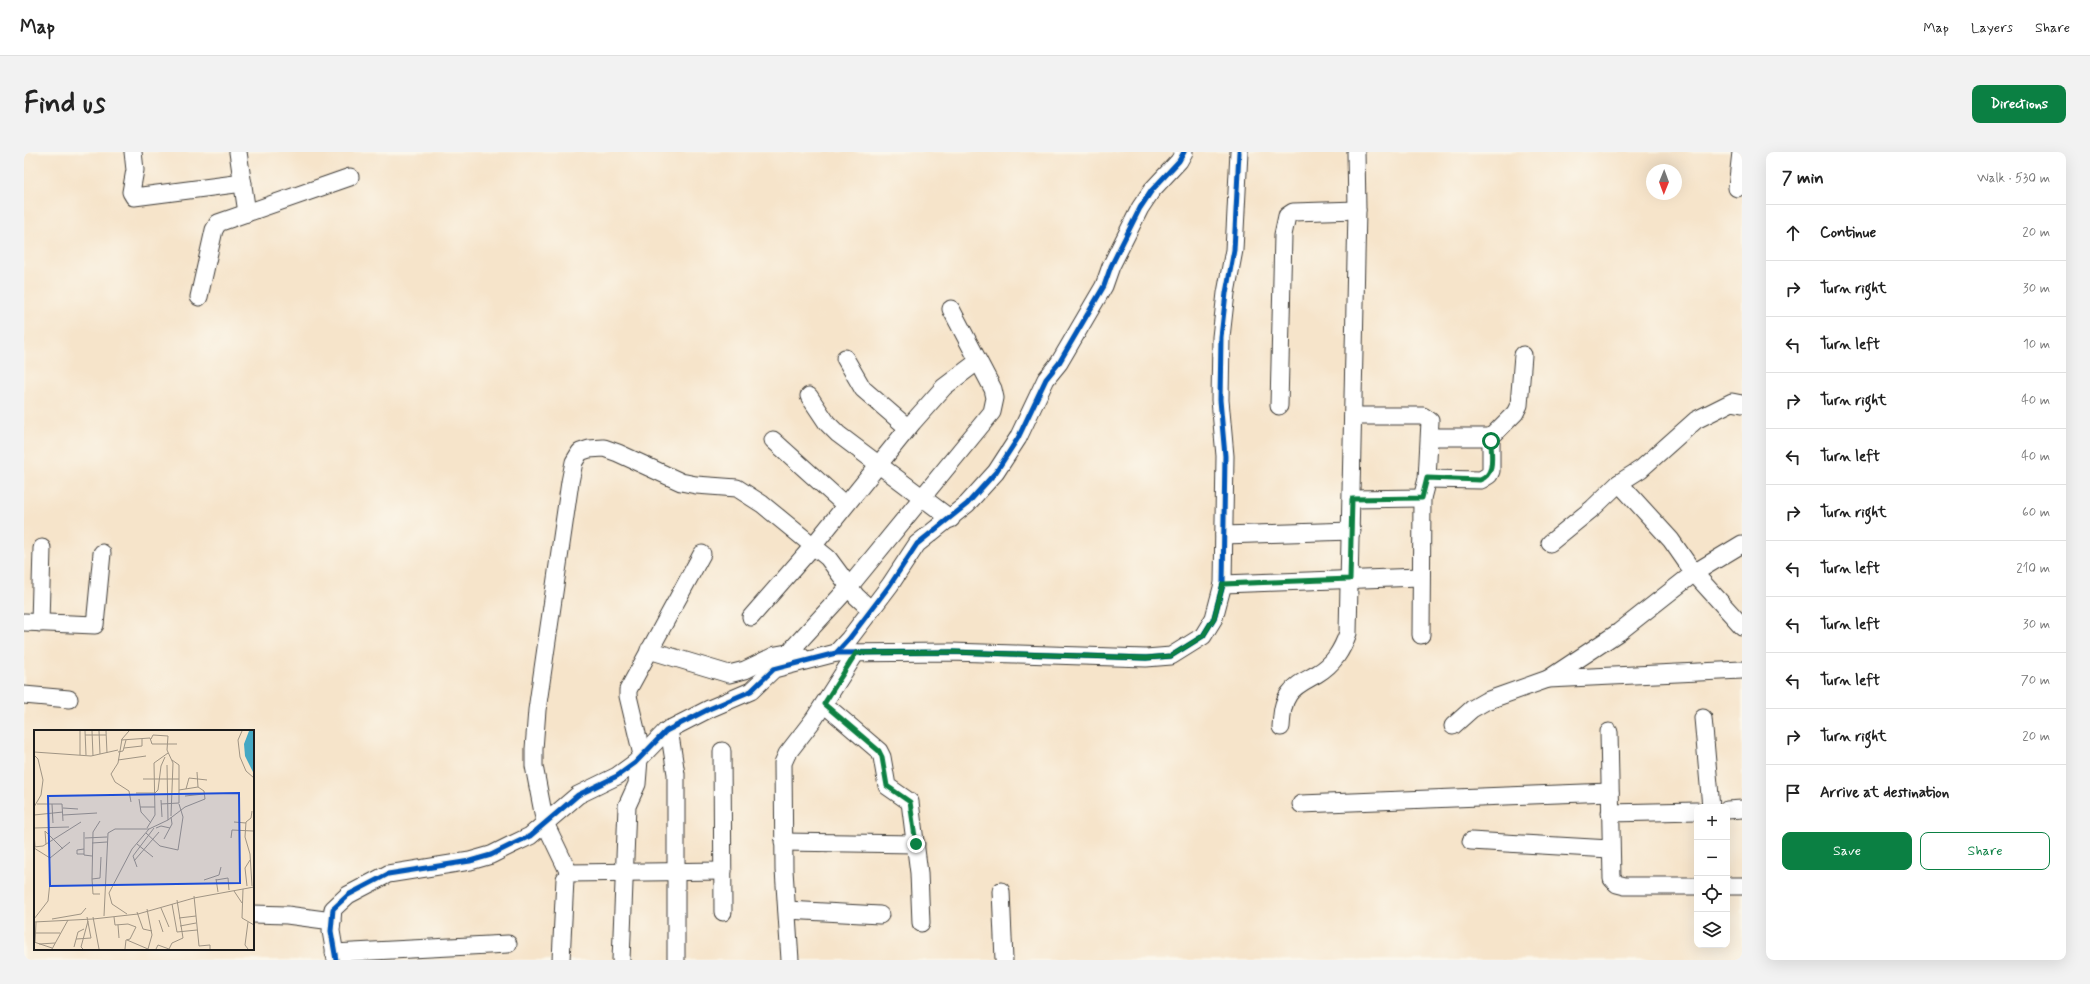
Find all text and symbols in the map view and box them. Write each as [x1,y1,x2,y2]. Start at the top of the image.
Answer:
text: Map [20,15,55,40]
text: Map [1923,19,1949,37]
text: Layers [1971,19,2013,37]
text: Share [2035,19,2070,37]
button: Directions [1972,85,2066,123]
text: Find us [24,86,105,123]
north arrow [1646,164,1682,200]
text: 7 min [1782,167,1824,189]
text: Walk · 530 m [1977,170,2050,187]
icon: ahead [1782,222,1804,244]
text: Continue [1820,223,1876,243]
text: 20 m [2022,224,2050,241]
icon: right [1782,278,1804,300]
text: Turn right [1820,279,1887,299]
text: 30 m [2023,280,2050,297]
icon: left [1782,334,1804,356]
text: Turn left [1820,335,1880,355]
text: 10 m [2023,336,2050,353]
icon: right [1782,390,1804,412]
text: Turn right [1820,391,1887,411]
text: 40 m [2021,392,2050,409]
route start [1482,432,1500,450]
icon: left [1782,446,1804,468]
text: Turn left [1820,447,1880,467]
text: 40 m [2021,448,2050,465]
icon: right [1782,502,1804,524]
text: Turn right [1820,503,1887,523]
text: 60 m [2022,504,2050,521]
icon: left [1782,558,1804,580]
text: Turn left [1820,559,1880,579]
text: 210 m [2016,560,2050,577]
icon: left [1782,614,1804,636]
text: Turn left [1820,615,1880,635]
text: 30 m [2023,616,2050,633]
icon: left [1782,670,1804,692]
text: Turn left [1820,671,1880,691]
text: 70 m [2021,672,2050,689]
icon: right [1782,726,1804,748]
text: Turn right [1820,727,1887,747]
text: 20 m [2022,728,2050,745]
inset map [34,730,254,950]
icon: arrive [1782,782,1804,804]
text: Arrive at destination [1820,783,1949,803]
map controls [1694,804,1730,948]
button: + [1694,804,1730,840]
button: Save [1782,832,1912,870]
button: Share [1920,832,2050,870]
route end [907,835,925,853]
button: − [1694,840,1730,876]
button: locate [1694,876,1730,912]
button: layers [1694,912,1730,948]

